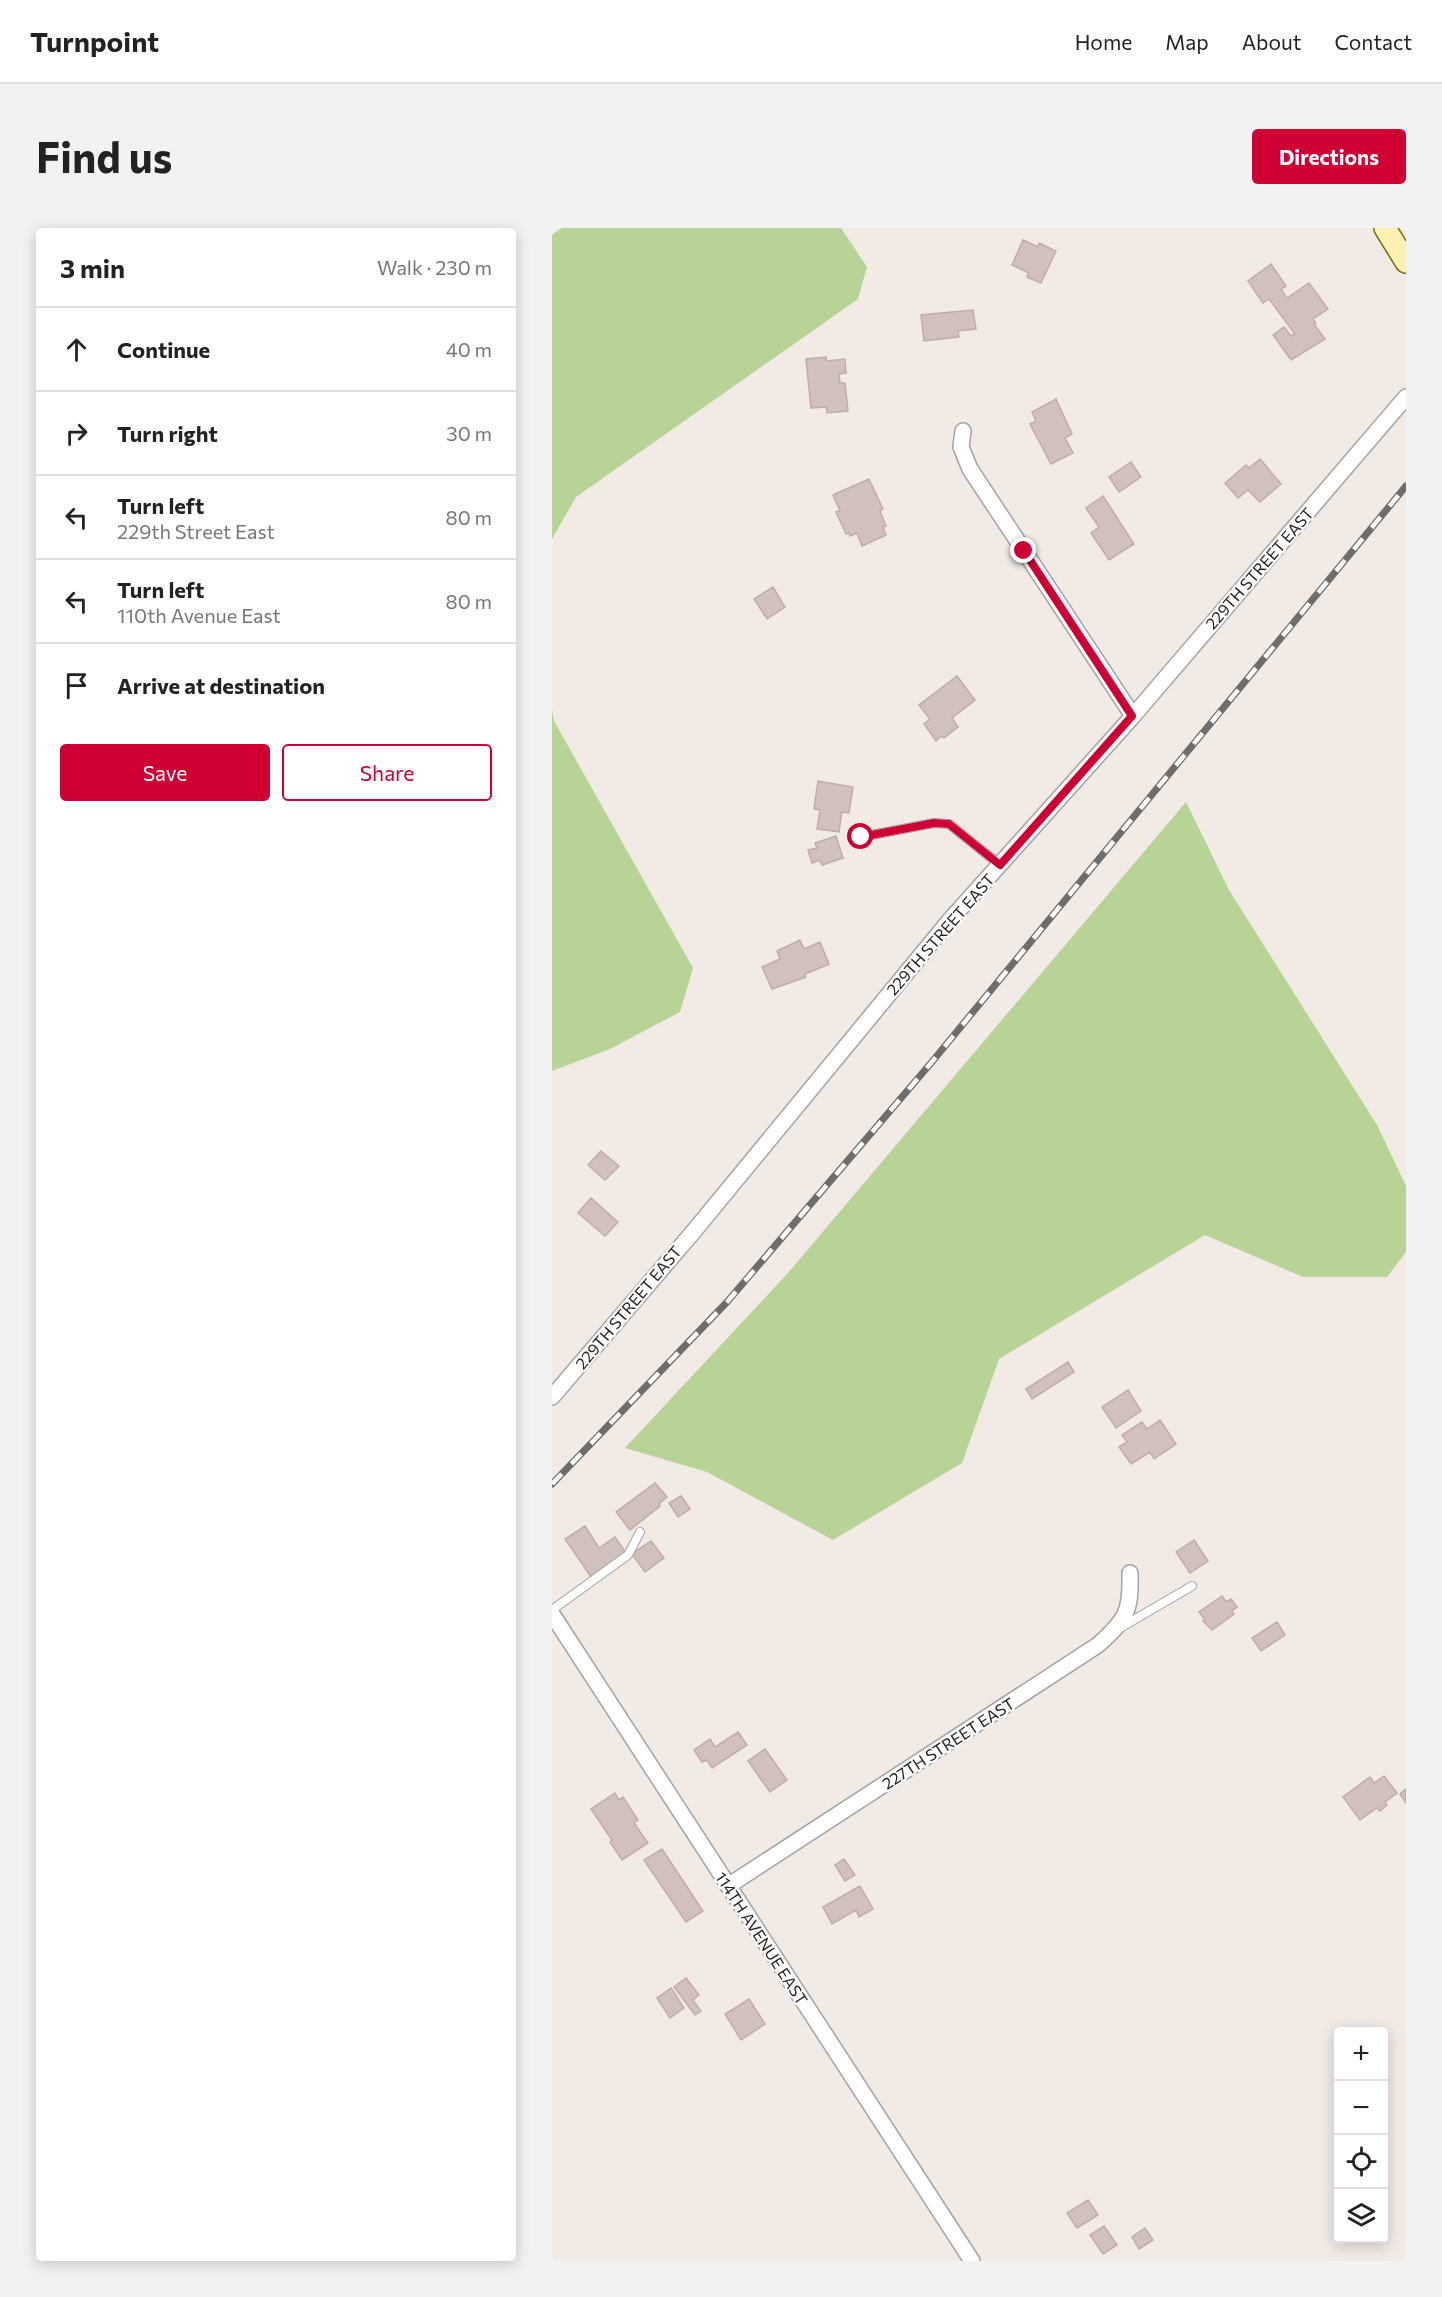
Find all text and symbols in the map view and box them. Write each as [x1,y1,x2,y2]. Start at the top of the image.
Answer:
text: Turnpoint [30,24,159,58]
text: Home [1075,29,1132,54]
text: Map [1165,29,1209,54]
text: About [1242,29,1301,54]
text: Contact [1334,29,1412,54]
button: Directions [1252,129,1406,184]
text: Find us [36,130,172,182]
text: 3 min [60,252,125,283]
text: Walk · 230 m [377,255,492,279]
icon: ahead [60,333,93,366]
text: Continue [117,336,210,363]
text: 40 m [446,337,492,361]
icon: right [60,417,93,450]
text: Turn right [117,420,218,447]
text: 30 m [446,421,492,445]
text: Turn left [117,492,204,519]
icon: left [60,501,93,534]
street label: 229TH STREET EAST [1201,503,1317,633]
text: 80 m [446,505,492,529]
text: 229th Street East [117,519,275,543]
route end [1010,537,1036,563]
text: Turn left [117,576,204,603]
icon: left [60,585,93,618]
text: 80 m [446,589,492,613]
text: 110th Avenue East [117,603,281,627]
icon: arrive [60,669,93,702]
text: Arrive at destination [117,672,325,699]
button: Save [60,744,270,801]
button: Share [282,744,492,801]
route start [847,823,873,849]
street label: 229TH STREET EAST [882,869,998,999]
street label: 229TH STREET EAST [571,1242,685,1372]
street label: 227TH STREET EAST [878,1693,1018,1793]
street label: 114TH AVENUE EAST [712,1868,812,2008]
map controls [1334,2027,1388,2243]
button: + [1334,2027,1388,2081]
button: − [1334,2081,1388,2135]
button: locate [1334,2135,1388,2189]
button: layers [1334,2189,1388,2243]

